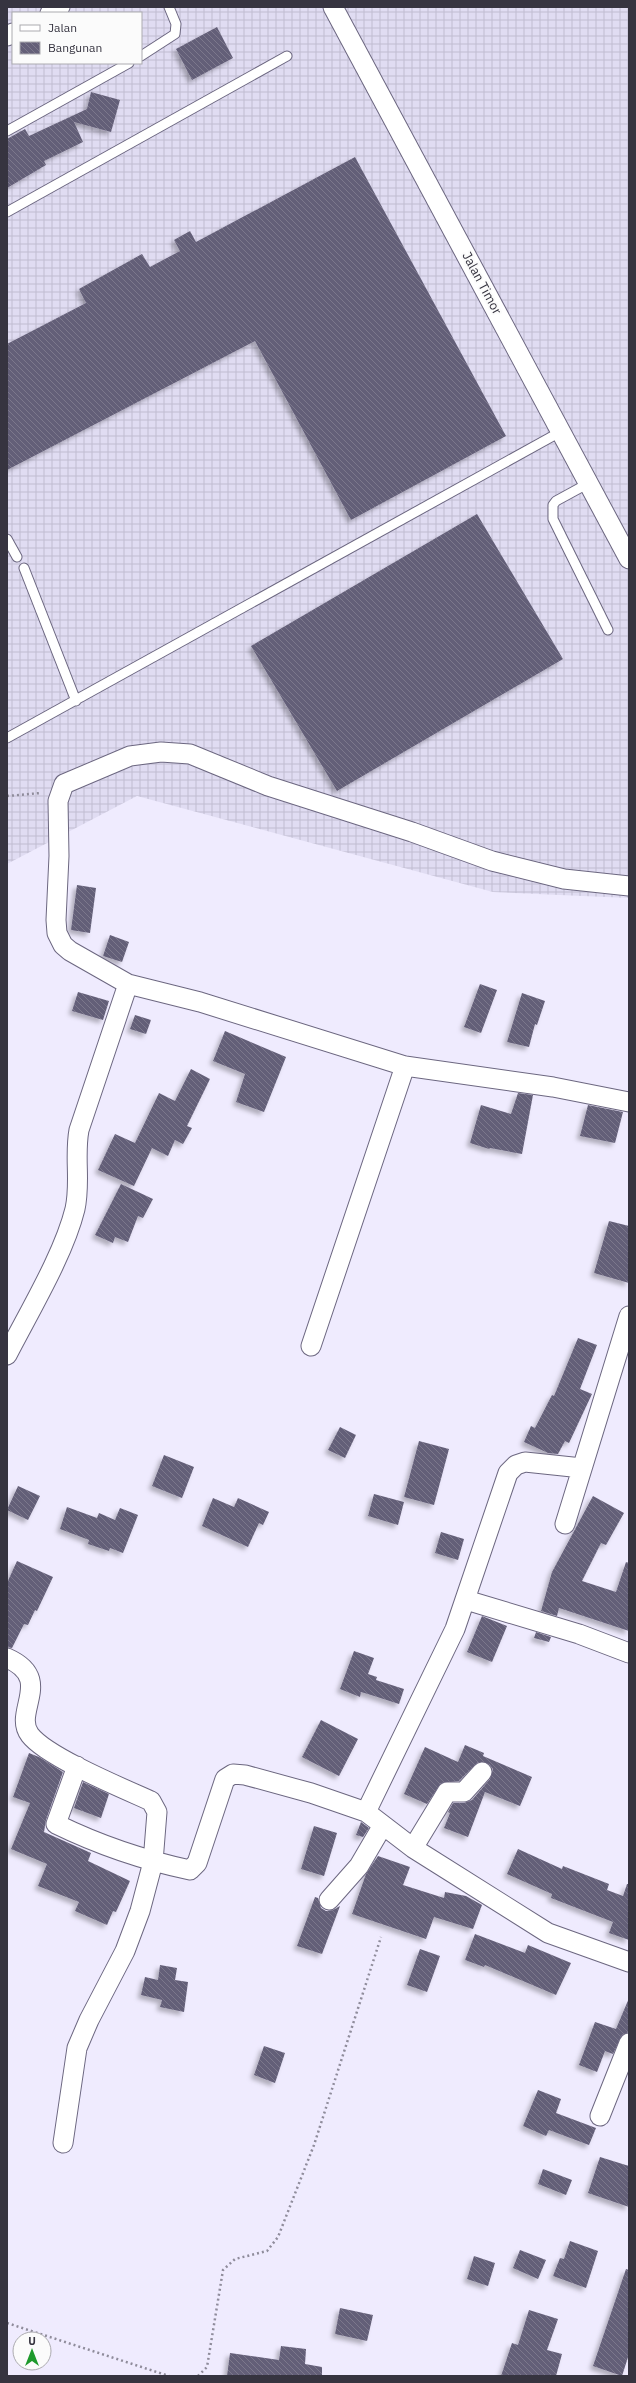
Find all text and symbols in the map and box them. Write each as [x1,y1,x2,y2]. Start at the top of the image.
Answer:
legend [12,12,142,64]
text: Jalan [48,20,77,35]
text: Bangunan [48,40,102,55]
street label: Jalan Timor [458,249,506,317]
north arrow [12,2331,52,2371]
text: U [28,2334,36,2348]

